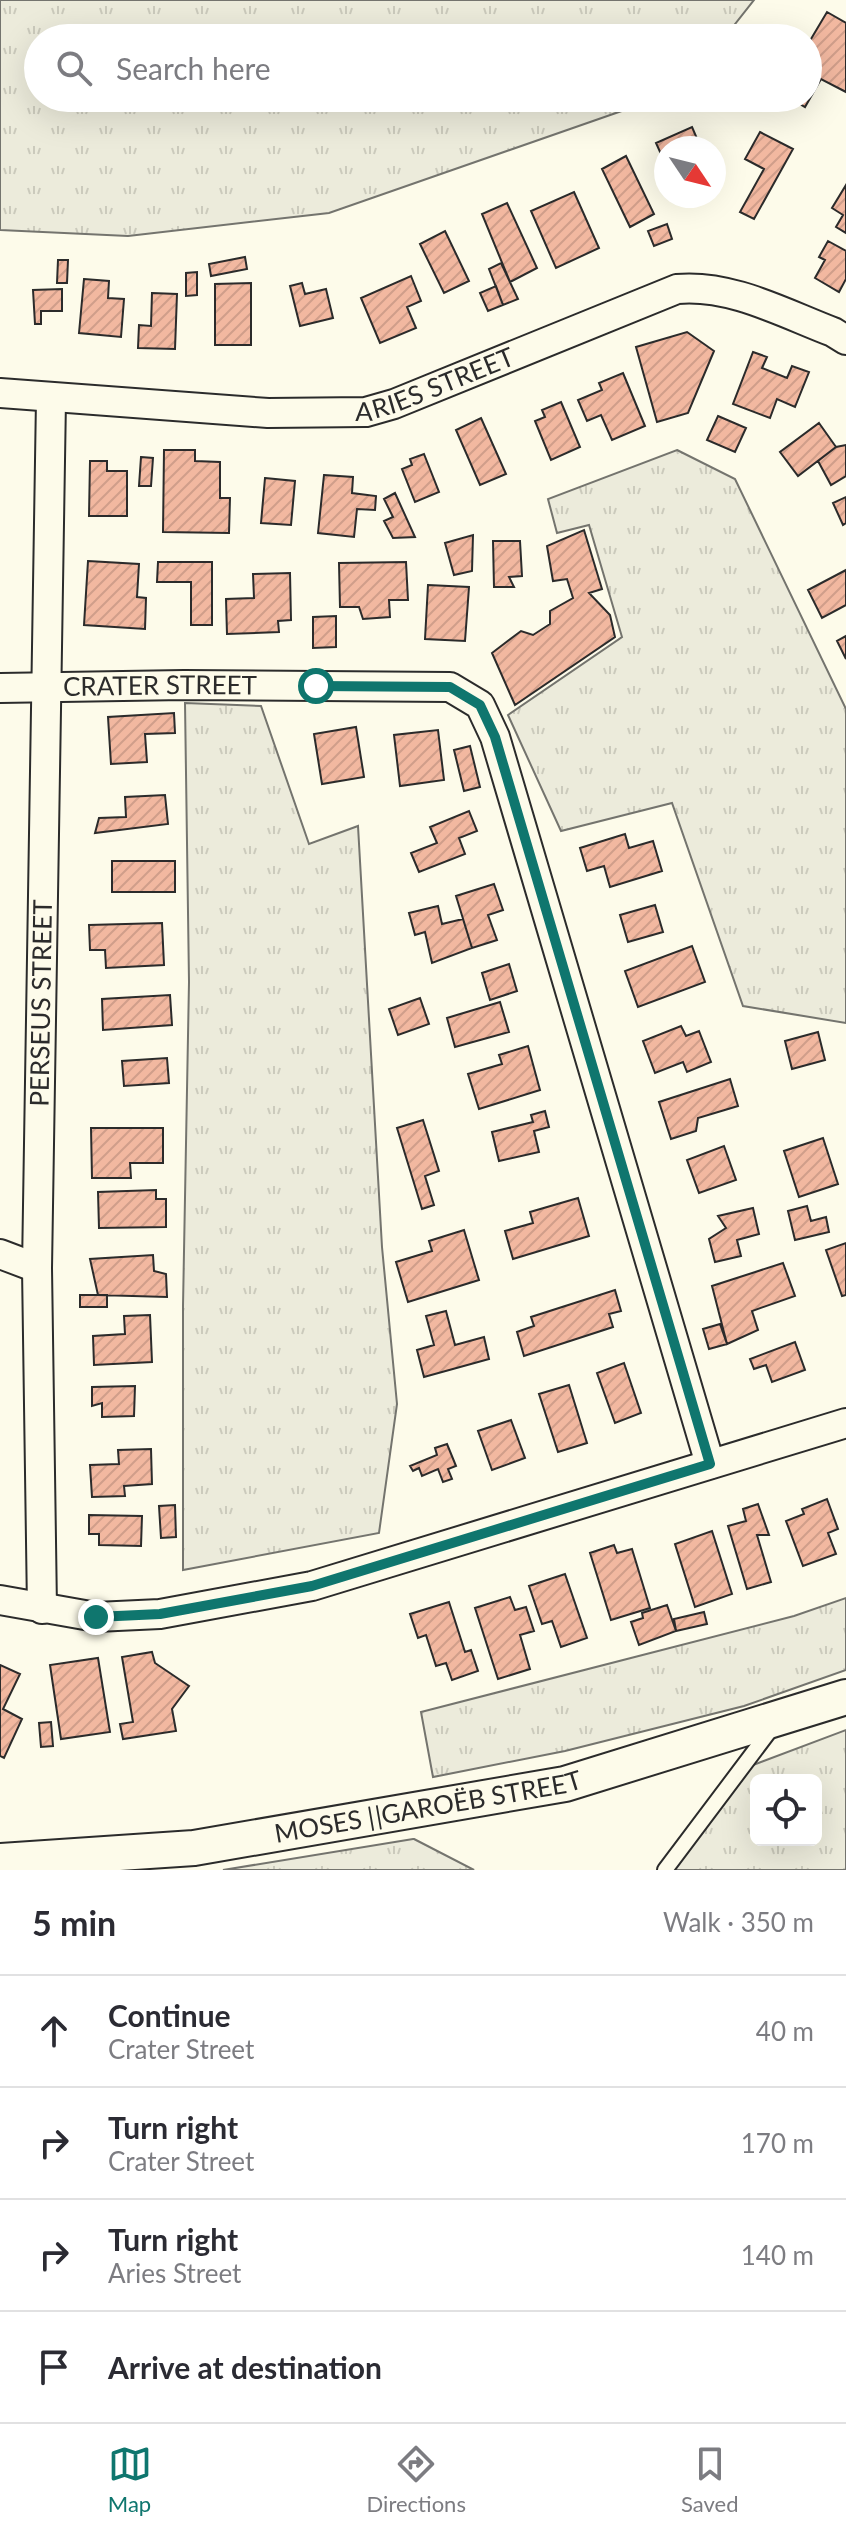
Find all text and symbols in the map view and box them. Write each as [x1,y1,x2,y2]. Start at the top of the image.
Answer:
search box [24,24,822,112]
icon: search [52,46,96,90]
text: Search here [116,50,271,86]
north arrow [654,136,726,208]
street label: ARIES STREET [355,340,518,427]
street label: CRATER STREET [63,668,257,702]
route start [298,668,334,704]
street label: PERSEUS STREET [23,899,58,1107]
route end [78,1599,114,1635]
street label: MOSES ǁGAROËB STREET [272,1763,585,1849]
map controls [750,1774,822,1846]
button: locate [750,1774,822,1846]
text: 5 min [32,1902,116,1943]
text: Walk · 350 m [663,1906,814,1938]
text: Continue [108,1997,231,2033]
icon: ahead [32,2009,76,2053]
text: 40 m [756,2015,814,2047]
text: Crater Street [108,2033,254,2065]
text: Turn right [108,2109,238,2145]
icon: right [32,2121,76,2165]
text: 170 m [741,2127,814,2159]
text: Crater Street [108,2145,254,2177]
text: Turn right [108,2221,238,2257]
icon: right [32,2233,76,2277]
text: 140 m [741,2239,814,2271]
text: Aries Street [108,2257,241,2289]
icon: arrive [32,2345,76,2389]
text: Arrive at destination [108,2349,382,2385]
tab: Map [108,2442,152,2517]
tab: Directions [367,2442,466,2517]
tab: Saved [681,2442,738,2517]

